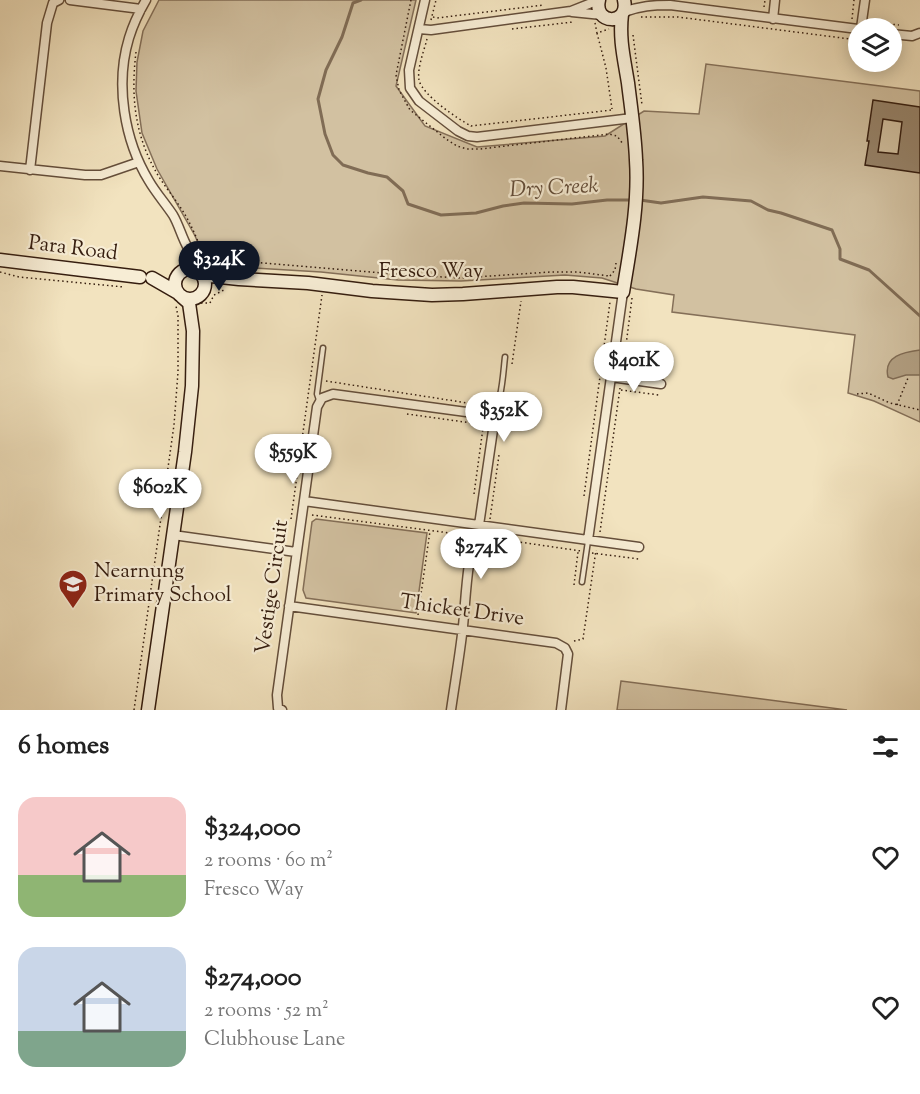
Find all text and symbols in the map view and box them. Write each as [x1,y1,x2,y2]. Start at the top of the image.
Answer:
map controls [848,18,902,72]
button: layers [848,18,902,72]
water label: Dry Creek [509,171,599,207]
street label: Para Road [26,229,120,269]
pin: $324K [177,241,261,292]
text: $324K [193,246,245,275]
street label: Fresco Way [379,257,484,287]
pin: $401K [592,342,676,393]
text: $401K [608,347,660,376]
pin: $352K [462,392,546,443]
text: $352K [479,397,529,426]
pin: $559K [251,434,335,485]
text: $559K [269,439,317,468]
pin: $602K [118,469,202,520]
text: $602K [133,474,187,503]
street label: Vestige Circuit [249,518,297,656]
pin: $274K [439,529,523,580]
text: $274K [454,534,508,563]
place label: Nearnung Primary School [94,557,232,611]
school or university icon: Nearnung Primary School [57,568,89,610]
street label: Thicket Drive [398,587,526,635]
text: 6 homes [18,728,109,765]
icon: filters [869,730,902,763]
text: $324,000 [204,810,301,847]
icon: home [66,821,138,893]
icon: heart [869,841,902,874]
text: 2 rooms · 60 m² [204,847,333,876]
text: Fresco Way [204,876,304,905]
text: $274,000 [204,960,301,997]
icon: home [66,971,138,1043]
icon: heart [869,991,902,1024]
text: 2 rooms · 52 m² [204,997,329,1026]
text: Clubhouse Lane [204,1026,345,1055]

